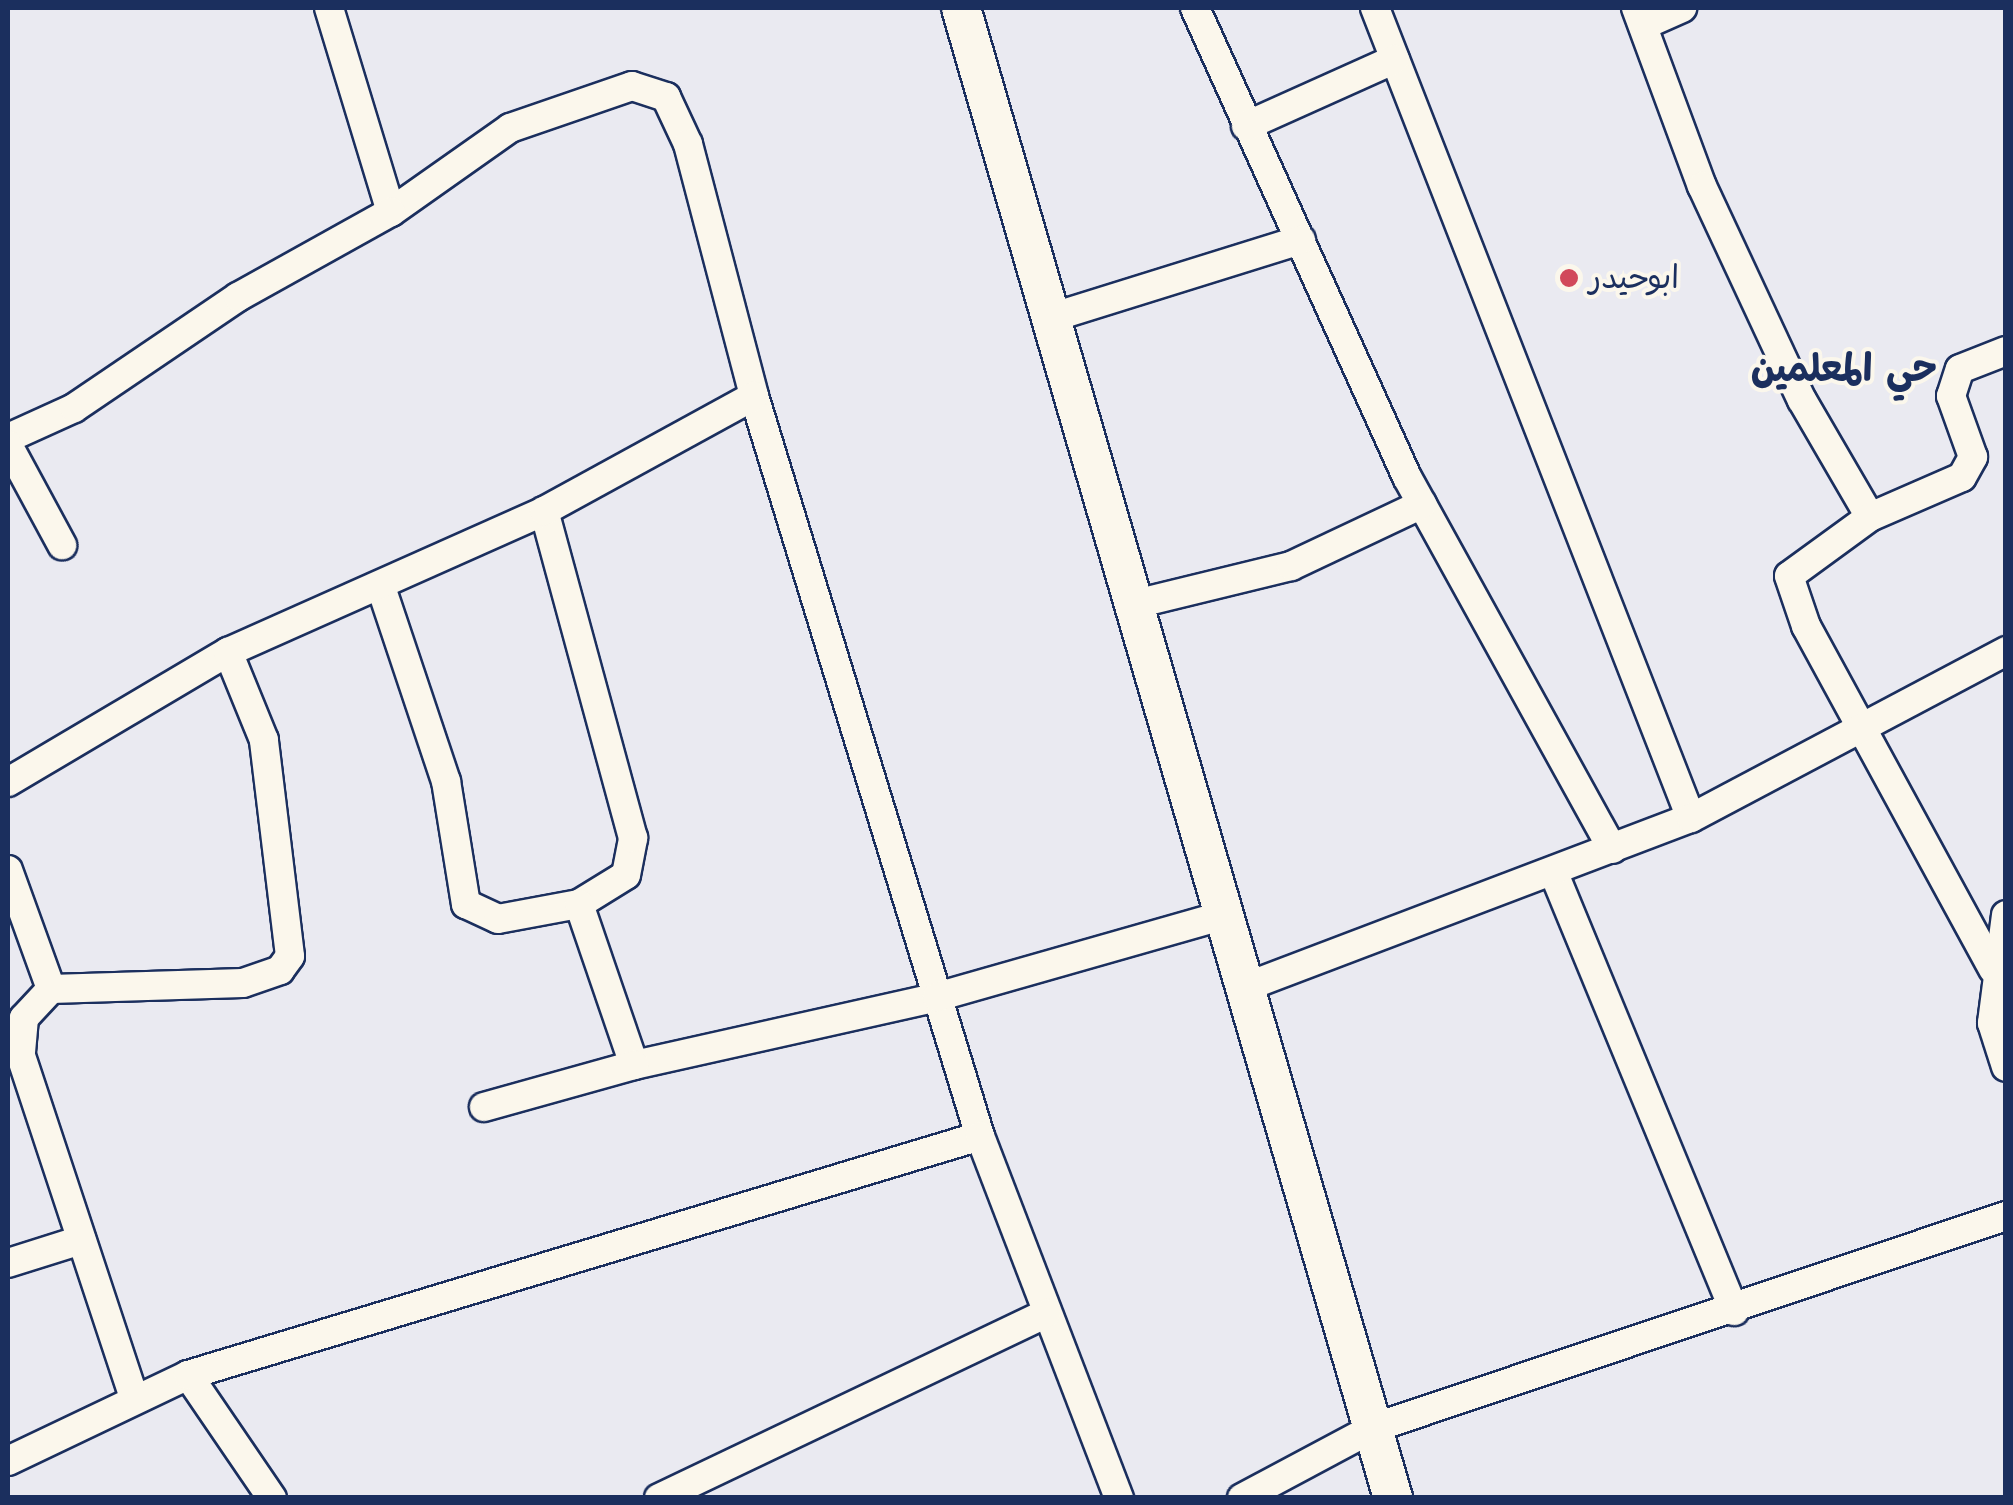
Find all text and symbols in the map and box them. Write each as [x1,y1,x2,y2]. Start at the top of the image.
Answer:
place label: ابوحيدر [1589,259,1679,297]
marker: ابوحيدر [1558,267,1580,289]
district label: حي المعلمين [1751,347,1937,393]

